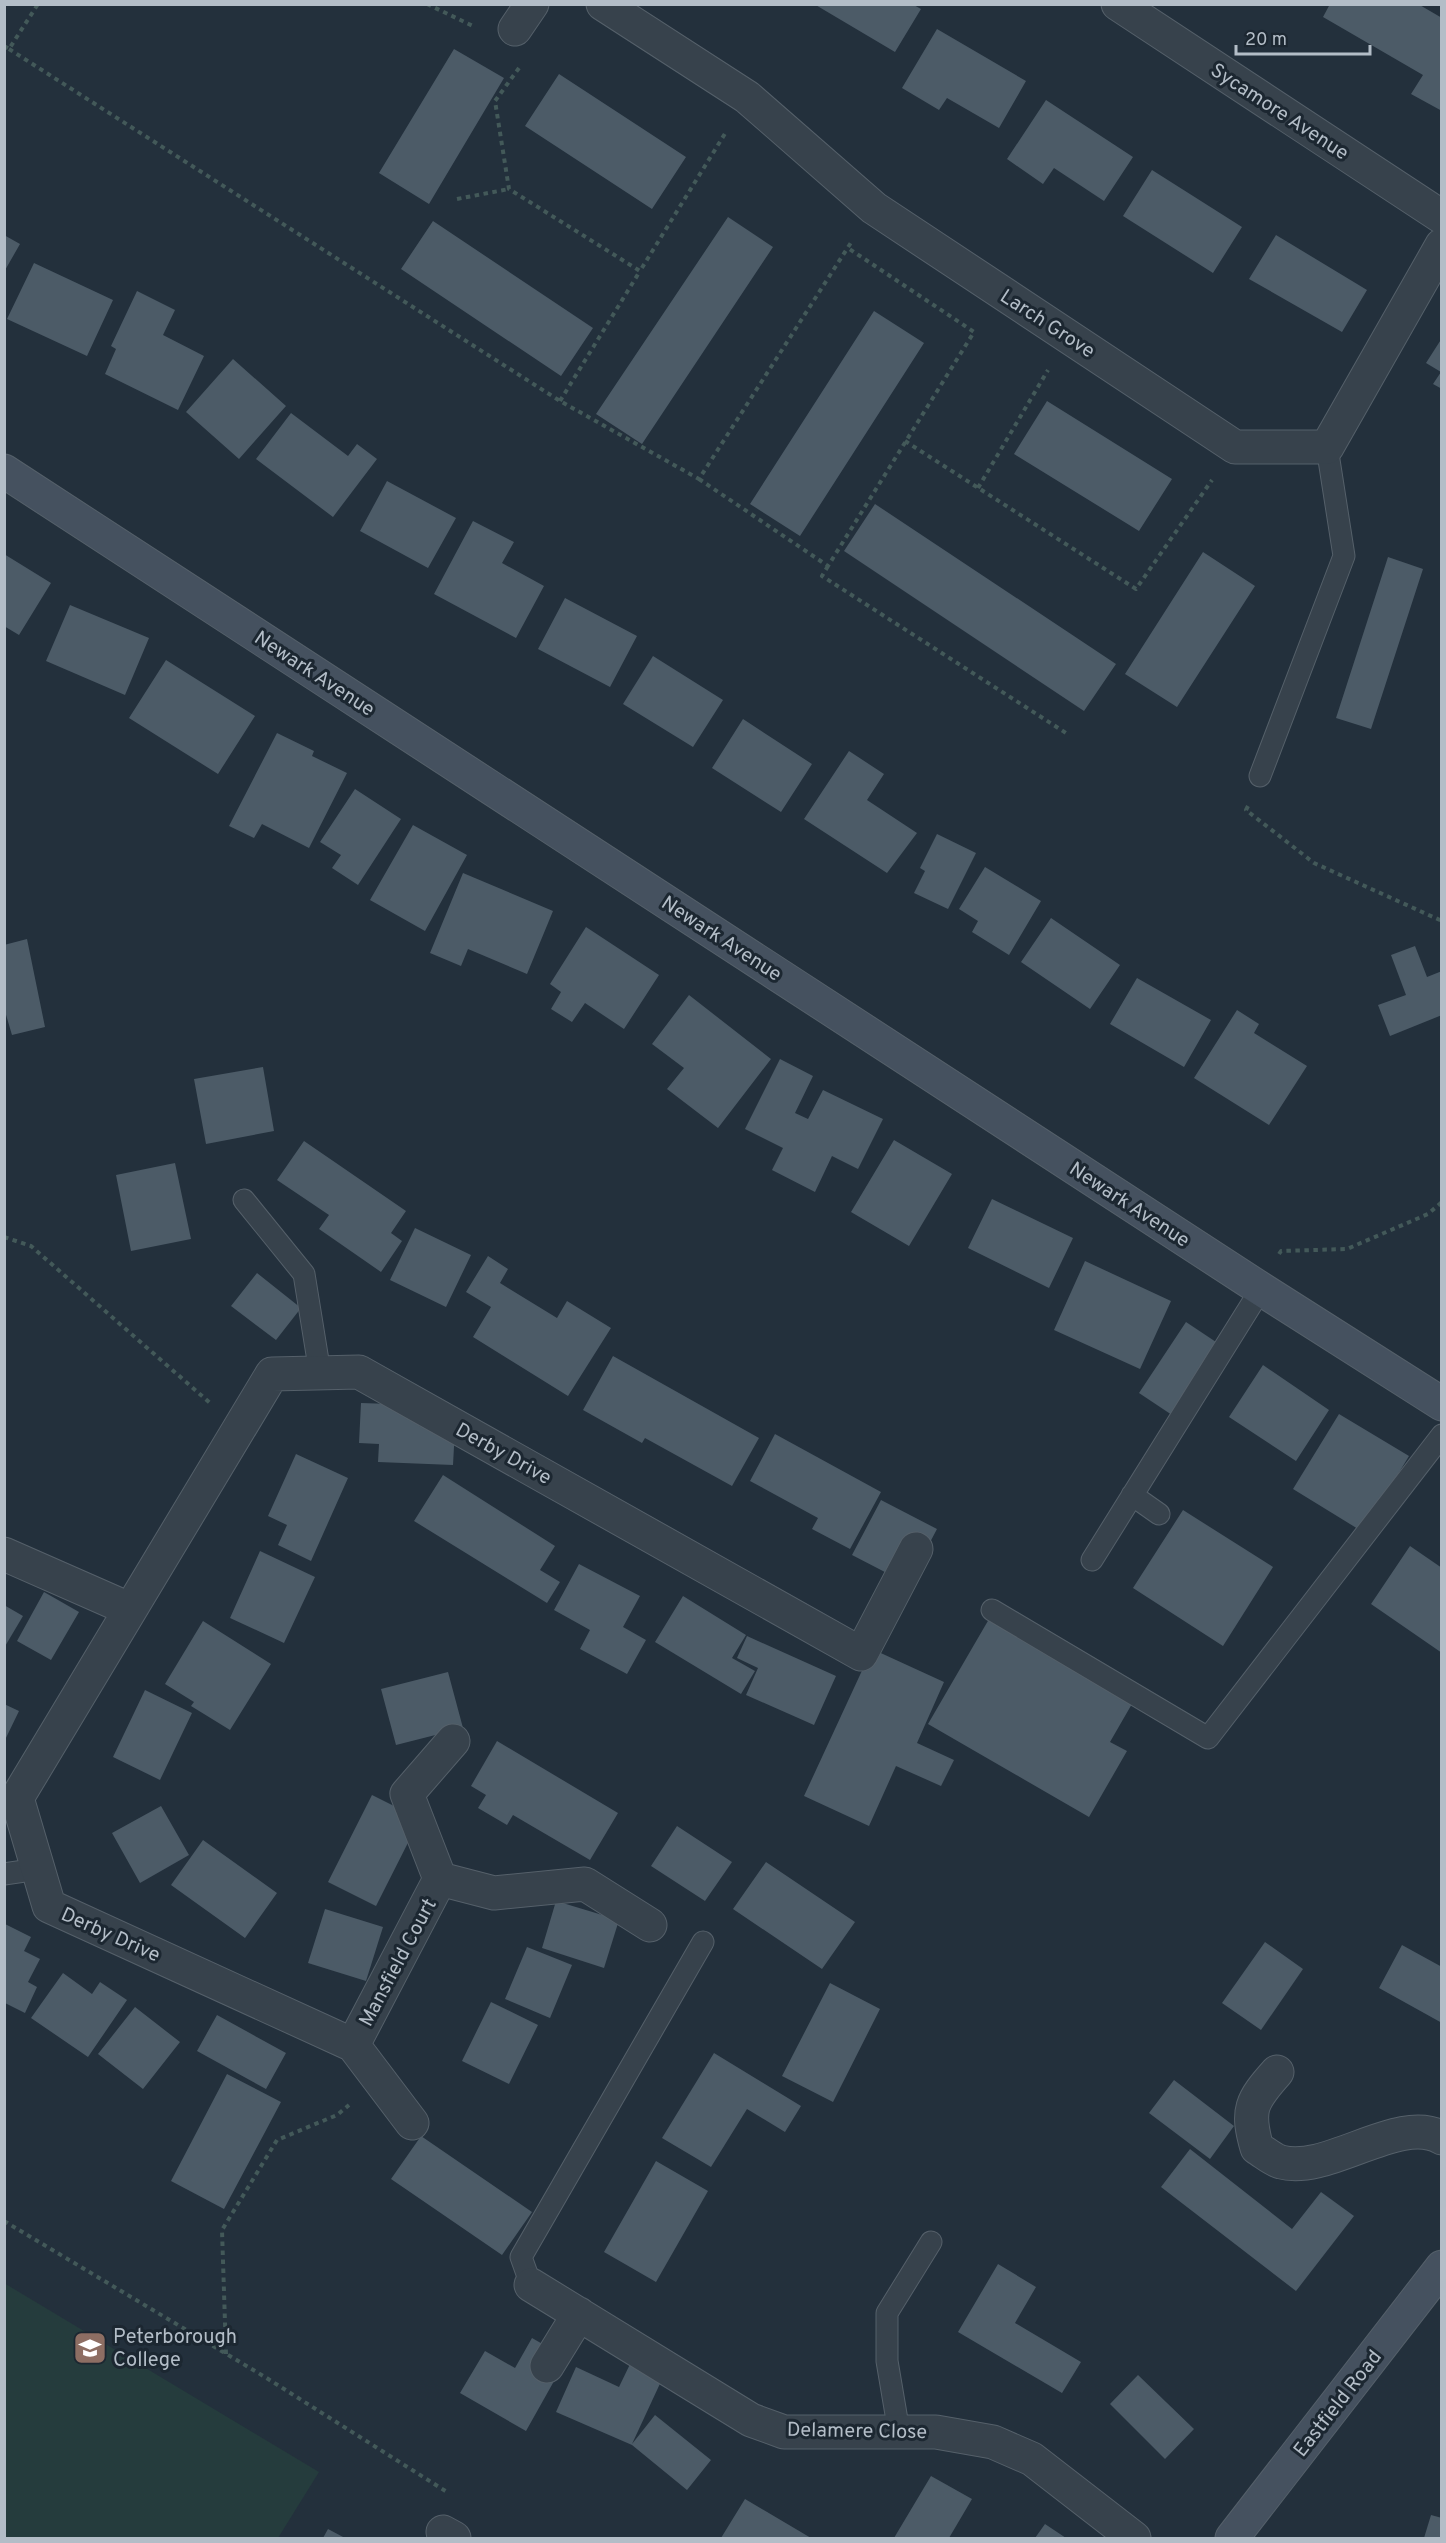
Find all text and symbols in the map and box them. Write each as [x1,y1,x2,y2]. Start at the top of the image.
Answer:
scale bar [1236,18,1370,56]
text: 20 m [1245,29,1287,52]
street label: Sycamore Avenue [1205,58,1353,167]
street label: Larch Grove [994,284,1099,365]
street label: Newark Avenue [249,626,379,723]
street label: Newark Avenue [656,891,786,988]
street label: Newark Avenue [1064,1157,1194,1254]
street label: Derby Drive [450,1418,556,1492]
street label: Mansfield Court [354,1894,443,2032]
street label: Derby Drive [57,1902,164,1969]
place label: Peterborough College [113,2325,237,2374]
school or university icon: Peterborough College [72,2330,108,2366]
street label: Eastfield Road [1289,2345,1389,2463]
street label: Delamere Close [787,2418,927,2446]

